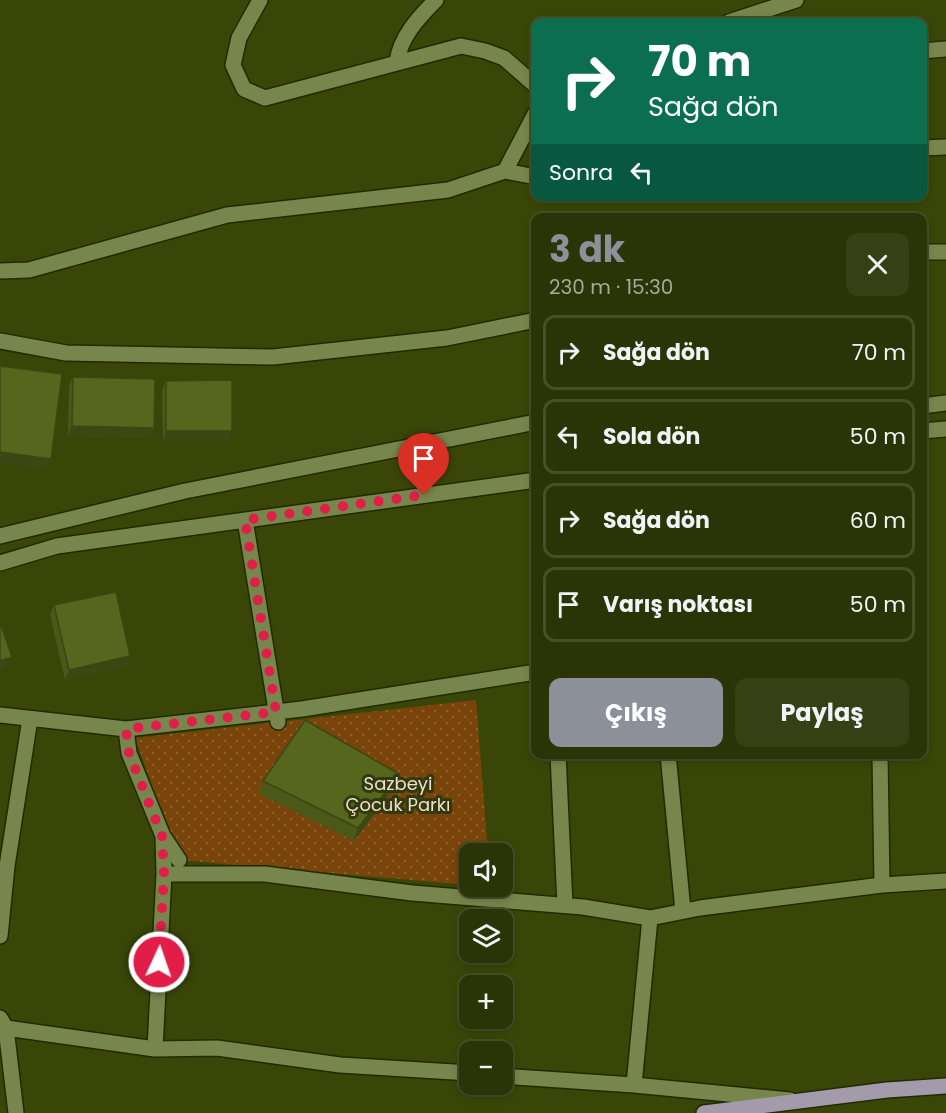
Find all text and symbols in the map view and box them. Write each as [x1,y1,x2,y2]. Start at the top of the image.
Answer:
text: 70 m [648,32,751,91]
icon: right [549,42,627,120]
text: Sağa dön [648,88,779,125]
icon: left [625,156,658,189]
text: Sonra [549,157,613,188]
text: 3 dk [549,224,625,275]
button: close [846,233,909,296]
text: 230 m · 15:30 [549,273,673,301]
icon: right [552,336,585,369]
text: Sağa dön [603,337,710,368]
text: 70 m [852,337,906,368]
icon: left [552,420,585,453]
text: Sola dön [603,421,700,452]
text: 50 m [850,421,906,452]
pin [398,433,449,495]
icon: arrive [407,442,440,475]
icon: right [552,504,585,537]
text: Sağa dön [603,505,710,536]
text: 60 m [850,505,906,536]
icon: arrive [552,588,585,621]
text: Varış noktası [603,589,753,620]
text: 50 m [850,589,906,620]
button: Çıkış [549,678,723,747]
button: Paylaş [735,678,909,747]
park label: Sazbeyi Çocuk Parkı [346,771,450,817]
map controls [459,843,513,1095]
button: sound [459,843,513,897]
button: layers [459,909,513,963]
position arrow [127,930,191,994]
button: + [459,975,513,1029]
button: − [459,1041,513,1095]

